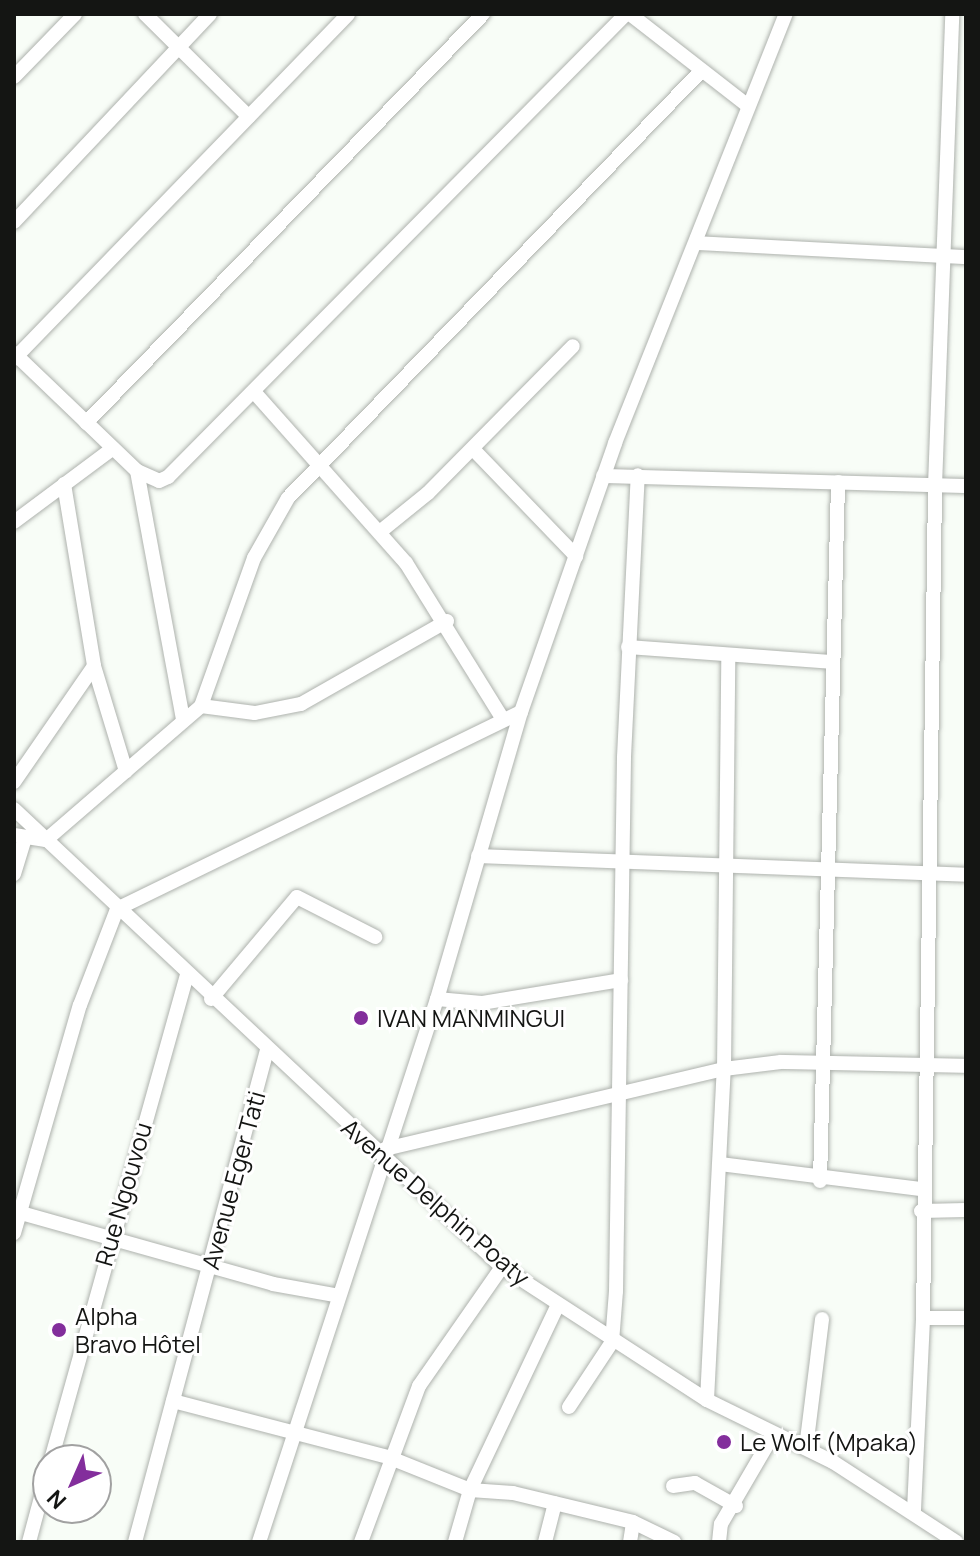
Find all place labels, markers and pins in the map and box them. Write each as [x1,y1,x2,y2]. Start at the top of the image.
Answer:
place label: IVAN MANMINGUI [377,1004,565,1032]
marker: IVAN MANMINGUI [352,1009,370,1027]
place label: Alpha Bravo Hôtel [75,1302,201,1358]
marker: Alpha Bravo Hôtel [50,1321,68,1339]
place label: Le Wolf (Mpaka) [740,1428,918,1456]
marker: Le Wolf (Mpaka) [715,1433,733,1451]

